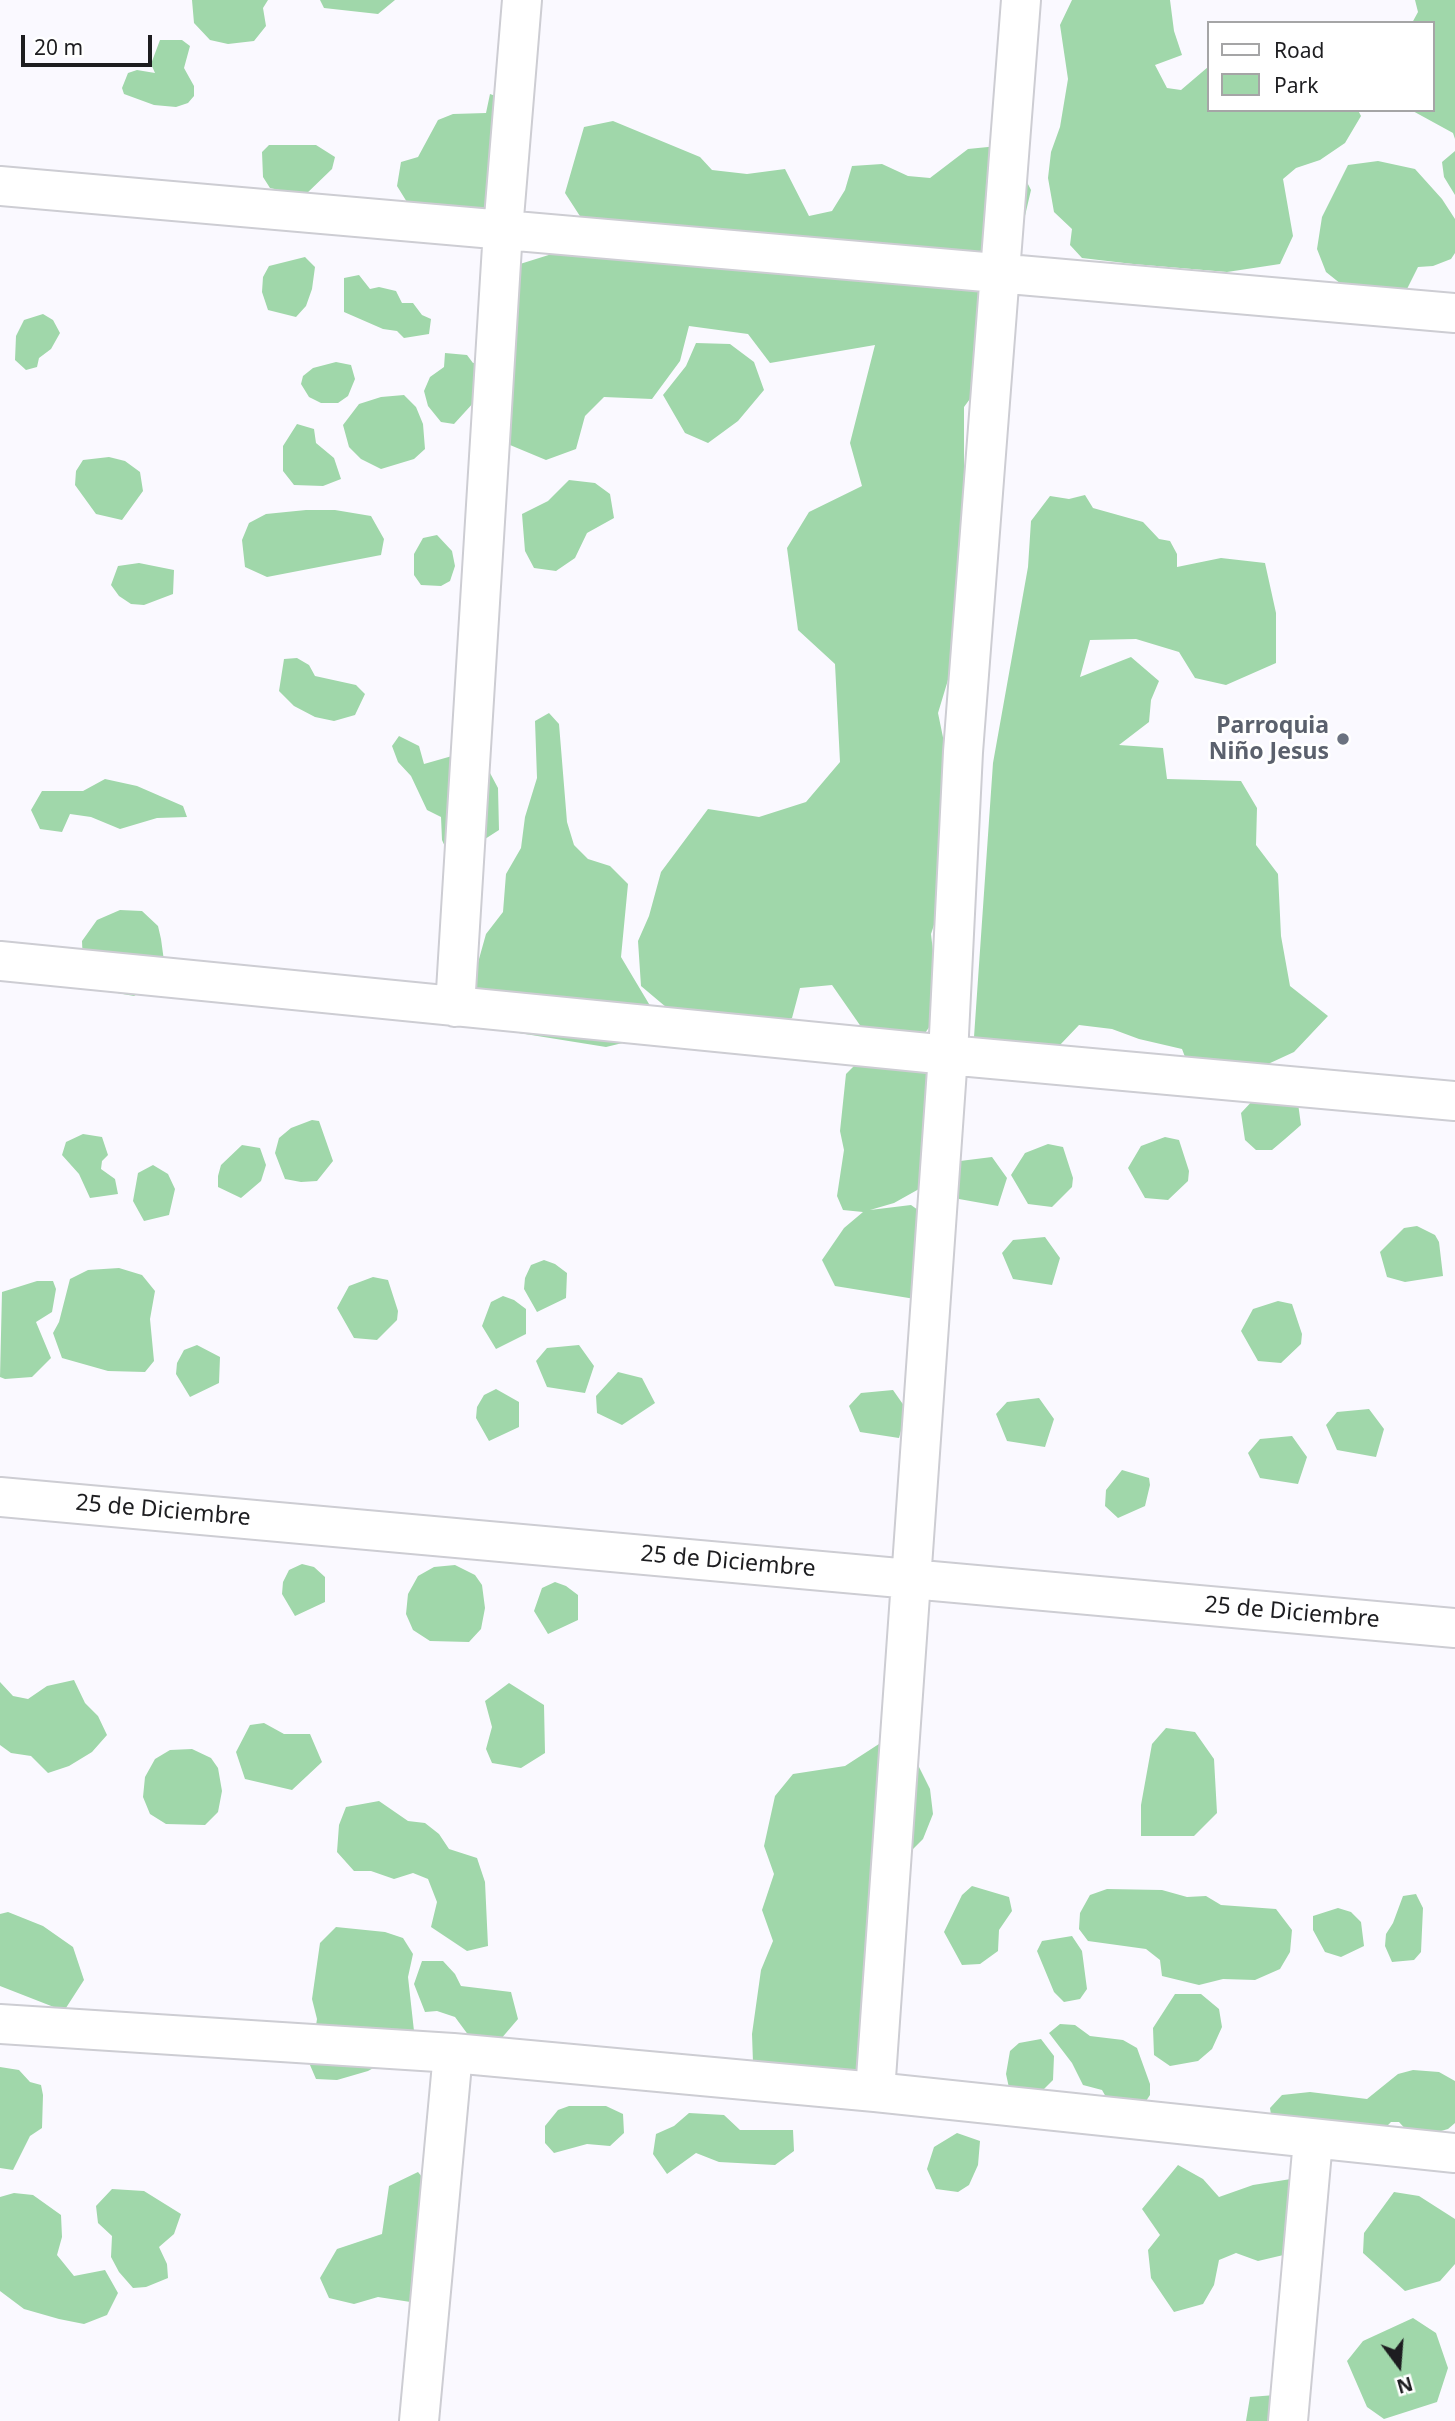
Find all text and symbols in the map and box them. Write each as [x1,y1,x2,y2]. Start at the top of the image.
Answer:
scale bar [24,21,156,65]
legend [1206,21,1434,112]
text: 20 m [34,33,83,61]
text: Road [1274,36,1324,64]
text: Park [1274,71,1318,99]
place label: Parroquia Niño Jesus [1209,712,1329,766]
marker: Parroquia Niño Jesus [1335,731,1351,747]
street label: 25 de Diciembre [74,1490,252,1532]
street label: 25 de Diciembre [639,1541,817,1583]
street label: 25 de Diciembre [1203,1592,1381,1634]
north arrow [1364,2330,1434,2400]
text: N [1394,2371,1416,2400]

